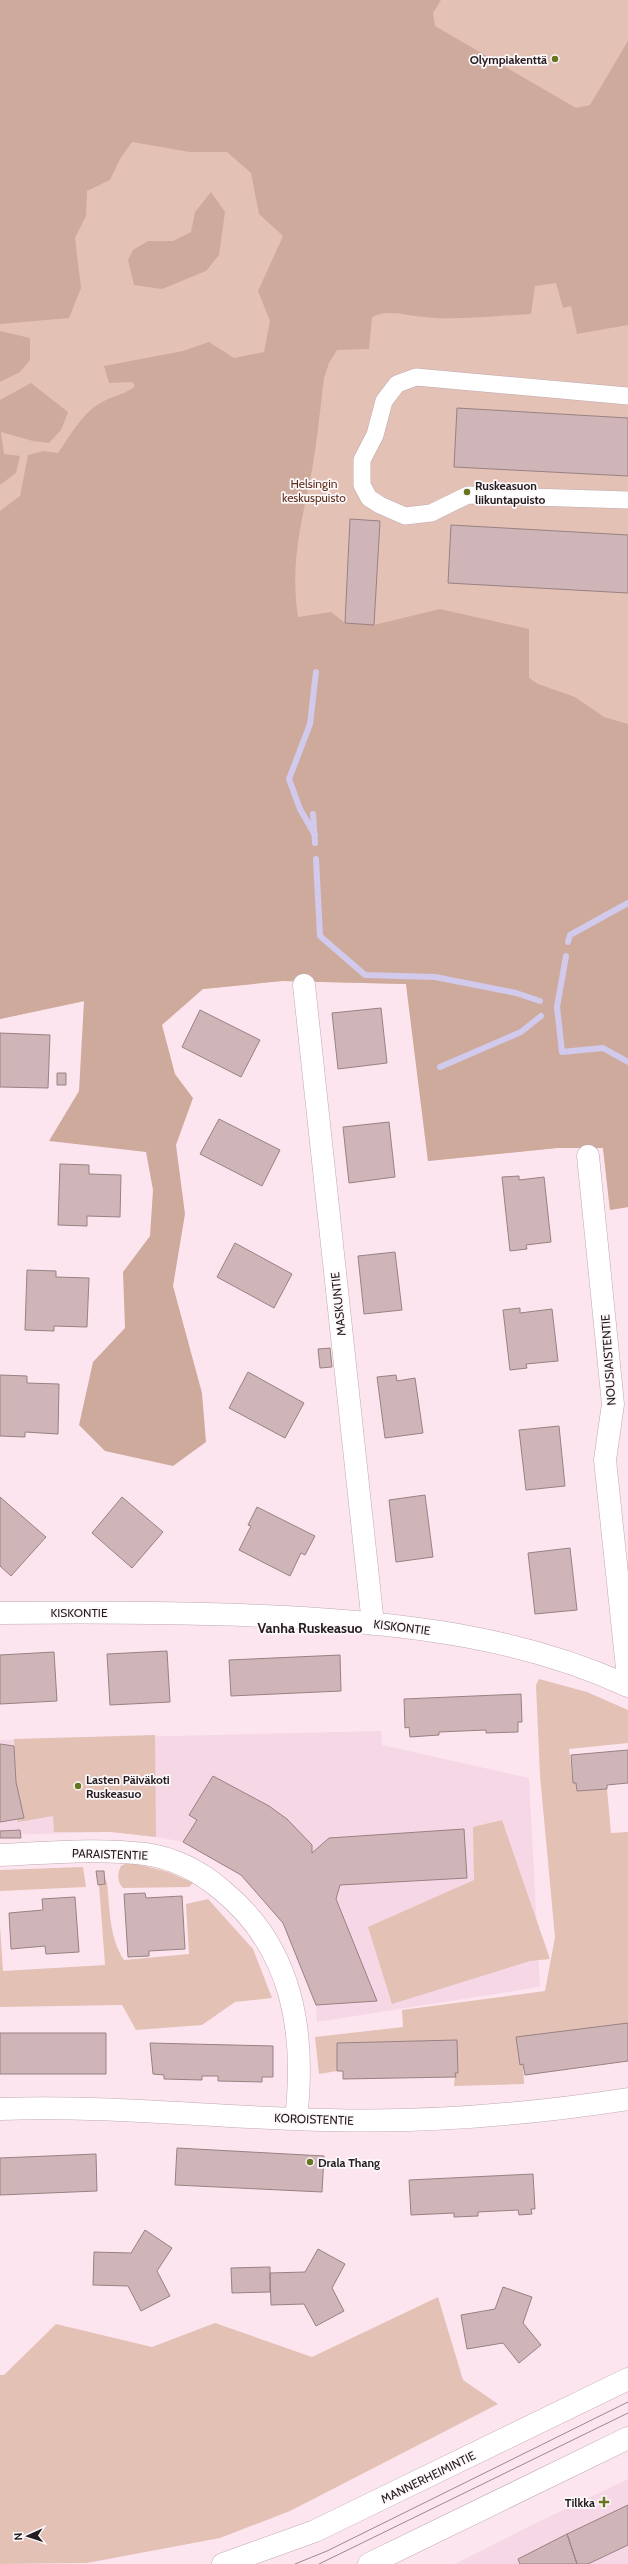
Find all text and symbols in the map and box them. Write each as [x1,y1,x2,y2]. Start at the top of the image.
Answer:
place label: Olympiakenttä [470,52,547,67]
marker: Olympiakenttä [550,54,560,64]
park label: Helsingin keskuspuisto [282,476,346,505]
place label: Ruskeasuon liikuntapuisto [475,478,546,507]
marker: Ruskeasuon liikuntapuisto [462,487,472,497]
street label: MASKUNTIE [327,1271,349,1337]
street label: NOUSIAISTENTIE [597,1313,619,1406]
street label: KISKONTIE [50,1605,108,1620]
street label: KISKONTIE [373,1616,432,1638]
district label: Vanha Ruskeasuo [257,1619,363,1637]
place label: Lasten Päiväkoti Ruskeasuo [86,1772,170,1801]
marker: Lasten Päiväkoti Ruskeasuo [73,1781,83,1791]
street label: PARAISTENTIE [72,1845,149,1863]
street label: KOROISTENTIE [274,2110,355,2128]
place label: Drala Thang [318,2155,380,2170]
marker: Drala Thang [305,2157,315,2167]
street label: MANNERHEIMINTIE [378,2447,478,2506]
place label: Tilkka [565,2495,595,2510]
marker: Tilkka [598,2496,610,2508]
north arrow [8,2516,48,2556]
text: N [11,2532,25,2541]

